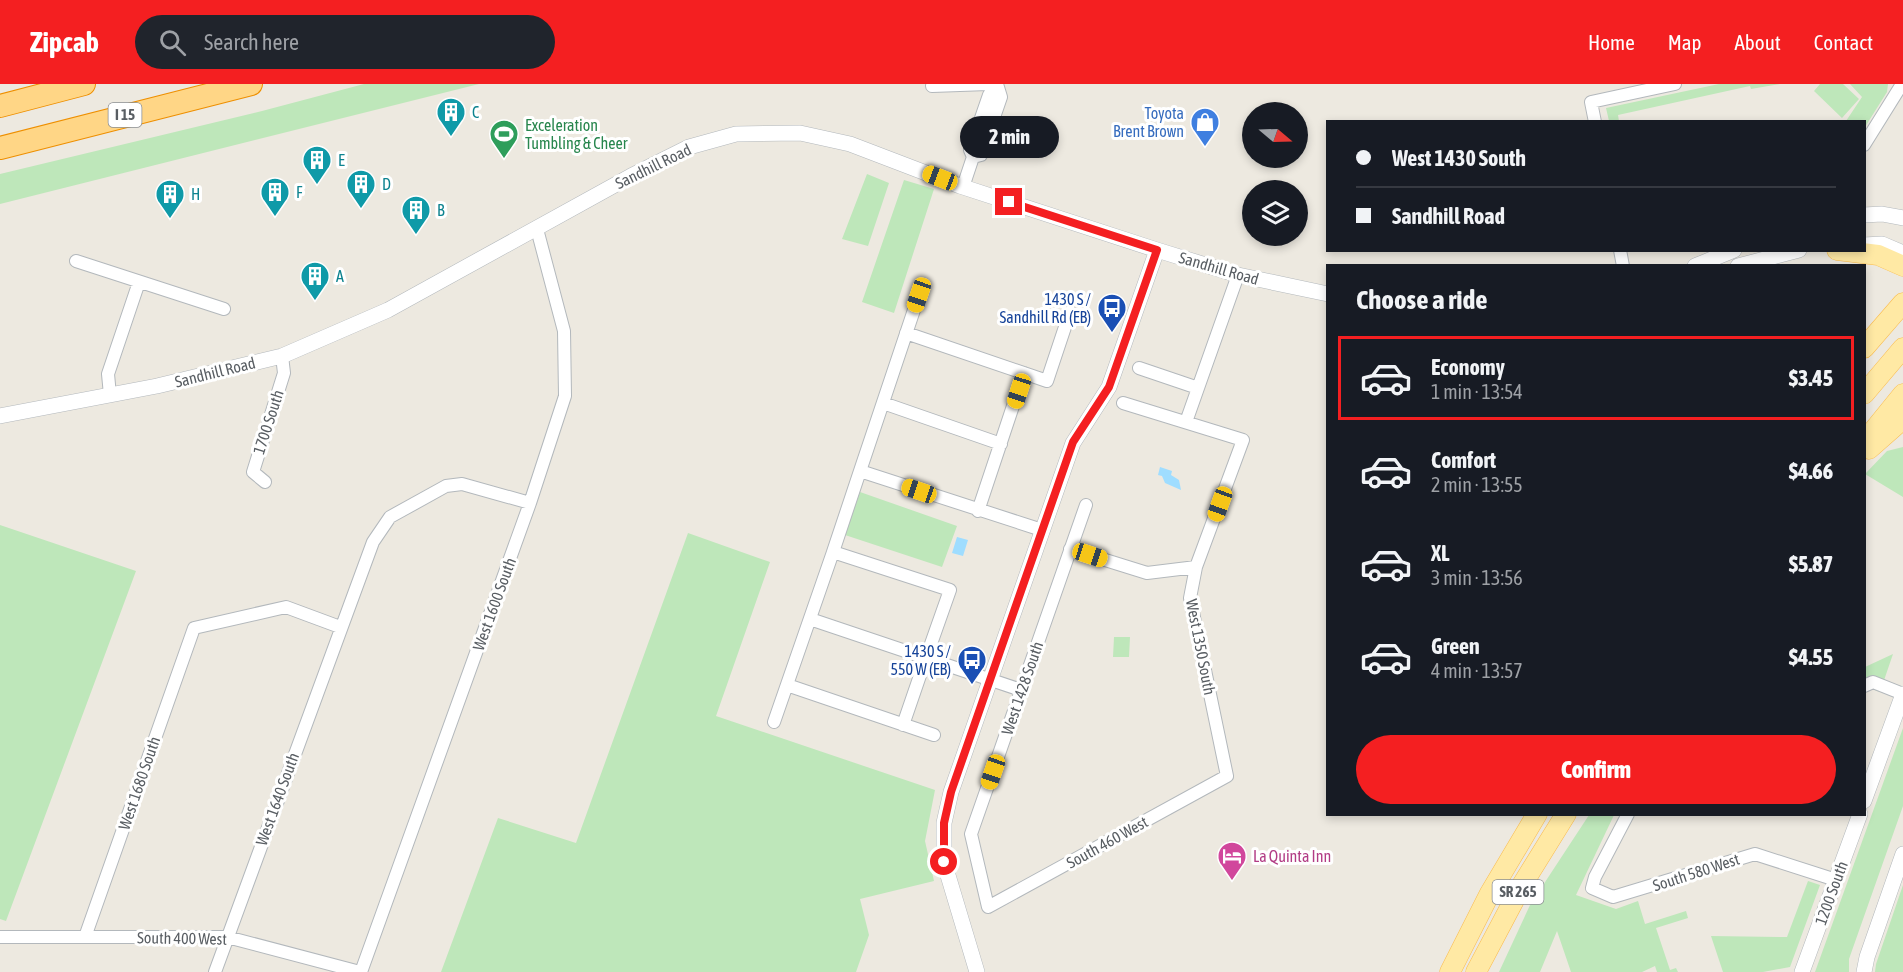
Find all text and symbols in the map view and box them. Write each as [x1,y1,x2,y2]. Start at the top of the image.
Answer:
search box [135,15,555,69]
text: Zipcab [30,26,99,58]
icon: search [156,26,189,59]
text: Search here [204,29,299,55]
text: Home [1588,30,1635,54]
text: Map [1668,30,1702,54]
text: About [1735,30,1781,54]
text: Contact [1814,30,1873,54]
building icon: C [435,96,467,138]
north arrow [1242,102,1308,168]
map controls [1242,102,1308,246]
road number: I 15 [108,103,142,127]
place label: C [472,103,479,121]
place label: Toyota Brent Brown [1113,104,1184,140]
shop icon: Toyota Brent Brown [1189,106,1221,148]
callout: 2 min [960,115,1058,157]
place label: Exceleration Tumbling & Cheer [525,116,628,153]
sports icon: Exceleration Tumbling & Cheer [488,118,520,160]
text: 2 min [989,125,1030,148]
street label: Sandhill Road [612,140,694,192]
building icon: E [301,144,333,186]
text: West 1430 South [1392,145,1526,171]
place label: E [338,151,345,169]
car [920,163,960,193]
building icon: D [345,168,377,210]
place label: D [382,175,391,193]
building icon: F [259,176,291,218]
building icon: H [154,178,186,220]
button: layers [1242,180,1308,246]
place label: F [296,183,303,201]
place label: H [191,185,200,203]
route end [995,188,1022,215]
building icon: B [400,194,432,236]
place label: B [437,201,445,219]
text: Sandhill Road [1392,203,1505,229]
street label: Sandhill Road [1177,248,1261,288]
building icon: A [299,260,331,302]
place label: A [336,267,344,285]
car [905,275,933,315]
text: Choose a ride [1356,284,1488,315]
place label: 1430 S / Sandhill Rd (EB) [1000,290,1092,327]
bus stop icon: 1430 S / Sandhill Rd (EB) [1096,292,1128,334]
icon: car [1359,351,1413,405]
street label: Sandhill Road [173,353,257,391]
text: Economy [1431,354,1505,380]
text: $3.45 [1789,365,1833,391]
car [1005,371,1033,411]
text: 1 min · 13:54 [1431,380,1523,403]
street label: 1700 South [249,388,287,456]
icon: car [1359,444,1413,498]
text: Comfort [1431,447,1496,473]
text: $4.66 [1789,458,1833,484]
text: 2 min · 13:55 [1431,473,1523,496]
car [899,477,939,505]
car [1205,484,1235,524]
icon: car [1359,537,1413,591]
text: XL [1431,540,1449,566]
car [1070,541,1110,569]
text: $5.87 [1789,551,1833,577]
street label: West 1600 South [469,555,519,653]
text: 3 min · 13:56 [1431,566,1523,589]
street label: West 1350 South [1183,597,1219,697]
icon: car [1359,630,1413,684]
text: Green [1431,633,1480,659]
street label: West 1428 South [998,639,1046,737]
place label: 1430 S / 550 W (EB) [890,642,952,679]
bus stop icon: 1430 S / 550 W (EB) [956,644,988,686]
text: $4.55 [1789,644,1833,670]
text: 4 min · 13:57 [1431,659,1523,682]
street label: West 1680 South [115,734,163,832]
button: Confirm [1356,735,1836,804]
street label: West 1640 South [252,750,302,848]
car [979,752,1007,792]
street label: South 460 West [1063,812,1151,872]
hotel icon: La Quinta Inn [1216,840,1248,882]
place label: La Quinta Inn [1253,847,1331,865]
route start [930,848,957,875]
street label: South 580 West [1650,849,1742,894]
street label: 1200 South [1811,859,1851,927]
road number: SR 265 [1492,880,1544,904]
street label: South 400 West [137,928,228,948]

